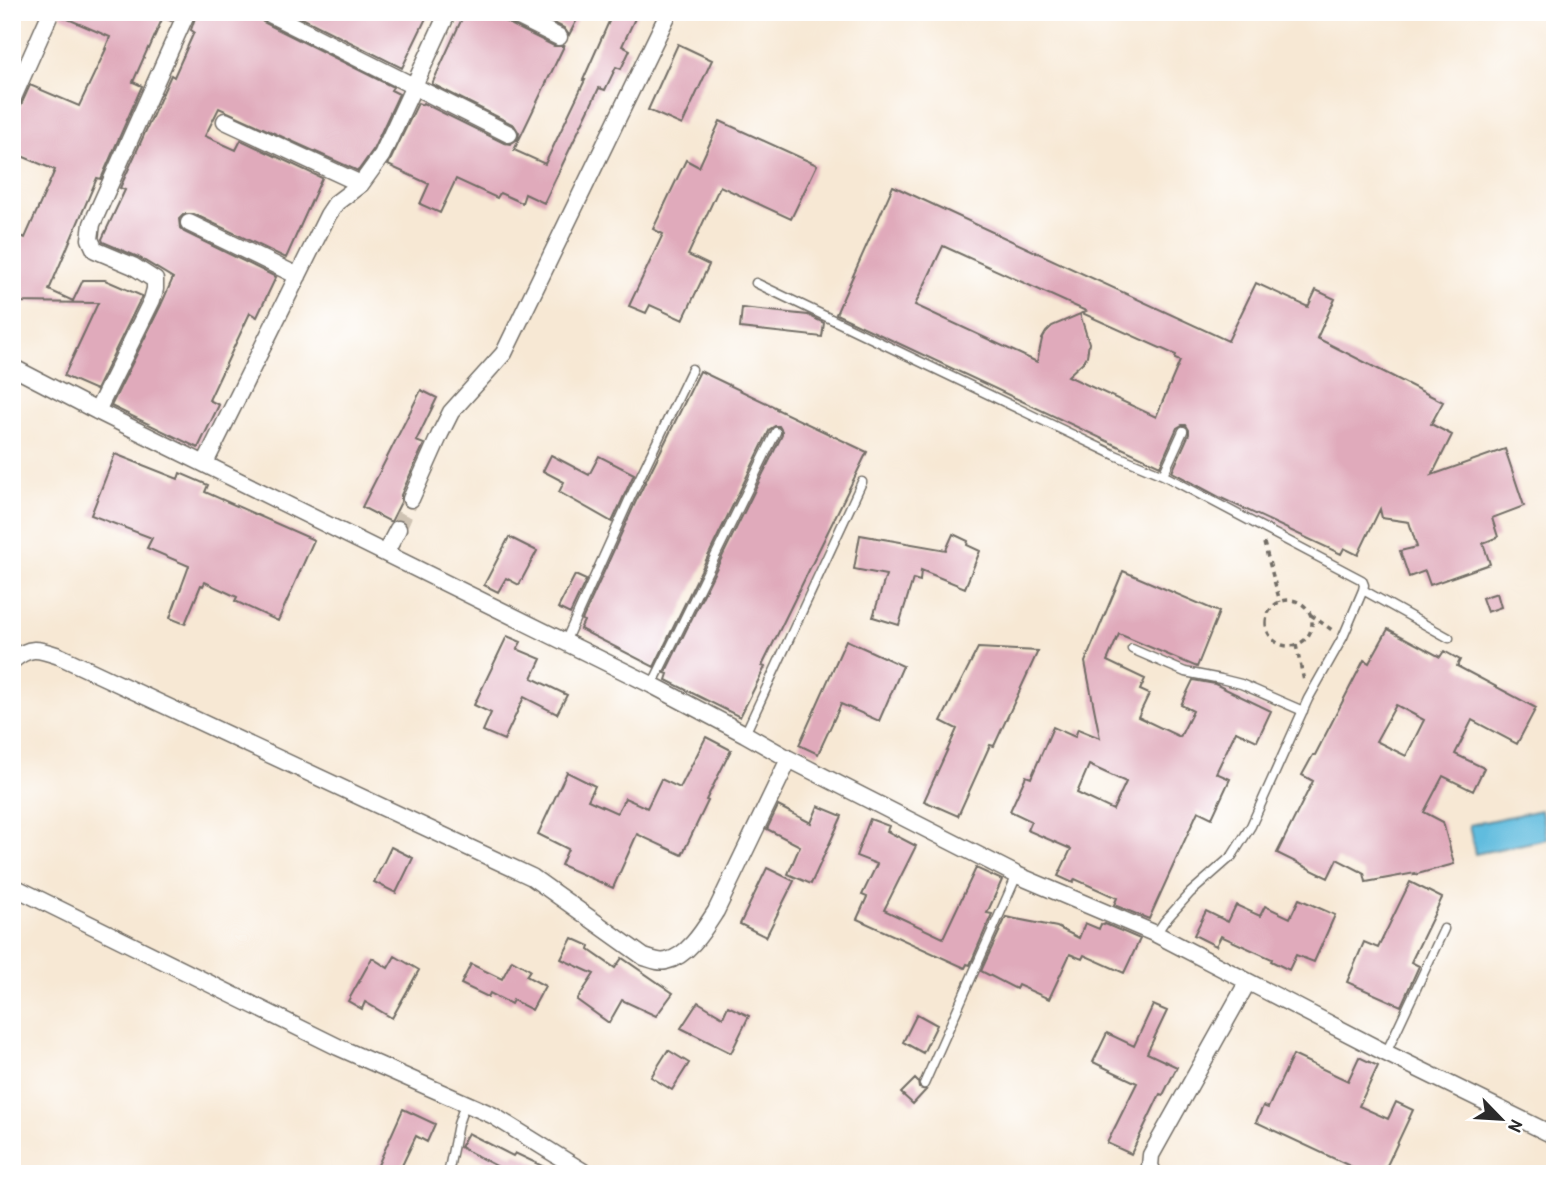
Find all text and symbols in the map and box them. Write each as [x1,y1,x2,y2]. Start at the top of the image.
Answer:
north arrow [1466,1084,1536,1154]
text: N [1502,1116,1530,1136]

